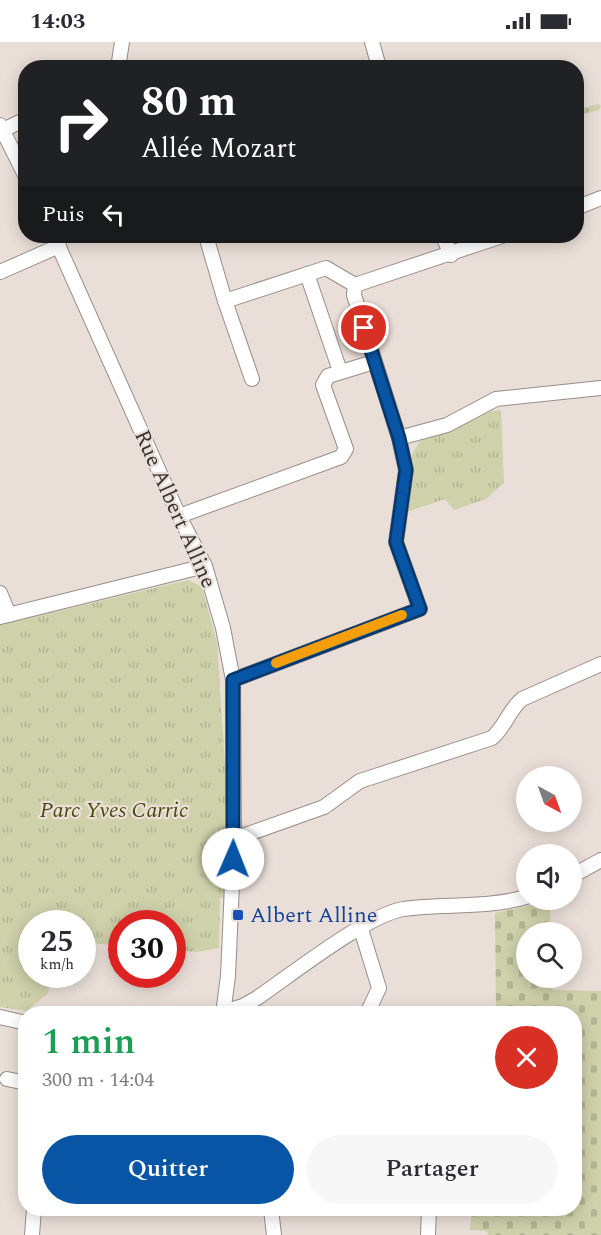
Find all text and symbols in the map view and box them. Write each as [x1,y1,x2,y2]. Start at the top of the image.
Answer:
text: 14:03 [30,5,85,38]
text: 80 m [141,71,236,134]
icon: right [42,84,120,162]
text: Allée Mozart [141,128,296,170]
text: Puis [42,198,85,231]
icon: left [97,198,130,231]
pin [338,302,389,353]
icon: arrive [347,311,380,344]
street label: Rue Albert Alline [125,424,225,594]
north arrow [516,766,582,832]
map controls [516,766,582,988]
park label: Parc Yves Carric [40,794,188,827]
position arrow [201,827,265,891]
button: sound [516,844,582,910]
place label: Albert Alline [250,899,377,932]
marker: Albert Alline [231,908,245,922]
speed limit sign: 30 [108,910,186,988]
text: 25 [40,919,74,965]
button: search [516,922,582,988]
text: km/h [40,953,74,976]
text: 1 min [42,1015,135,1070]
button: close [495,1026,558,1089]
text: 300 m · 14:04 [42,1065,154,1095]
button: Quitter [42,1135,294,1204]
button: Partager [306,1135,558,1204]

